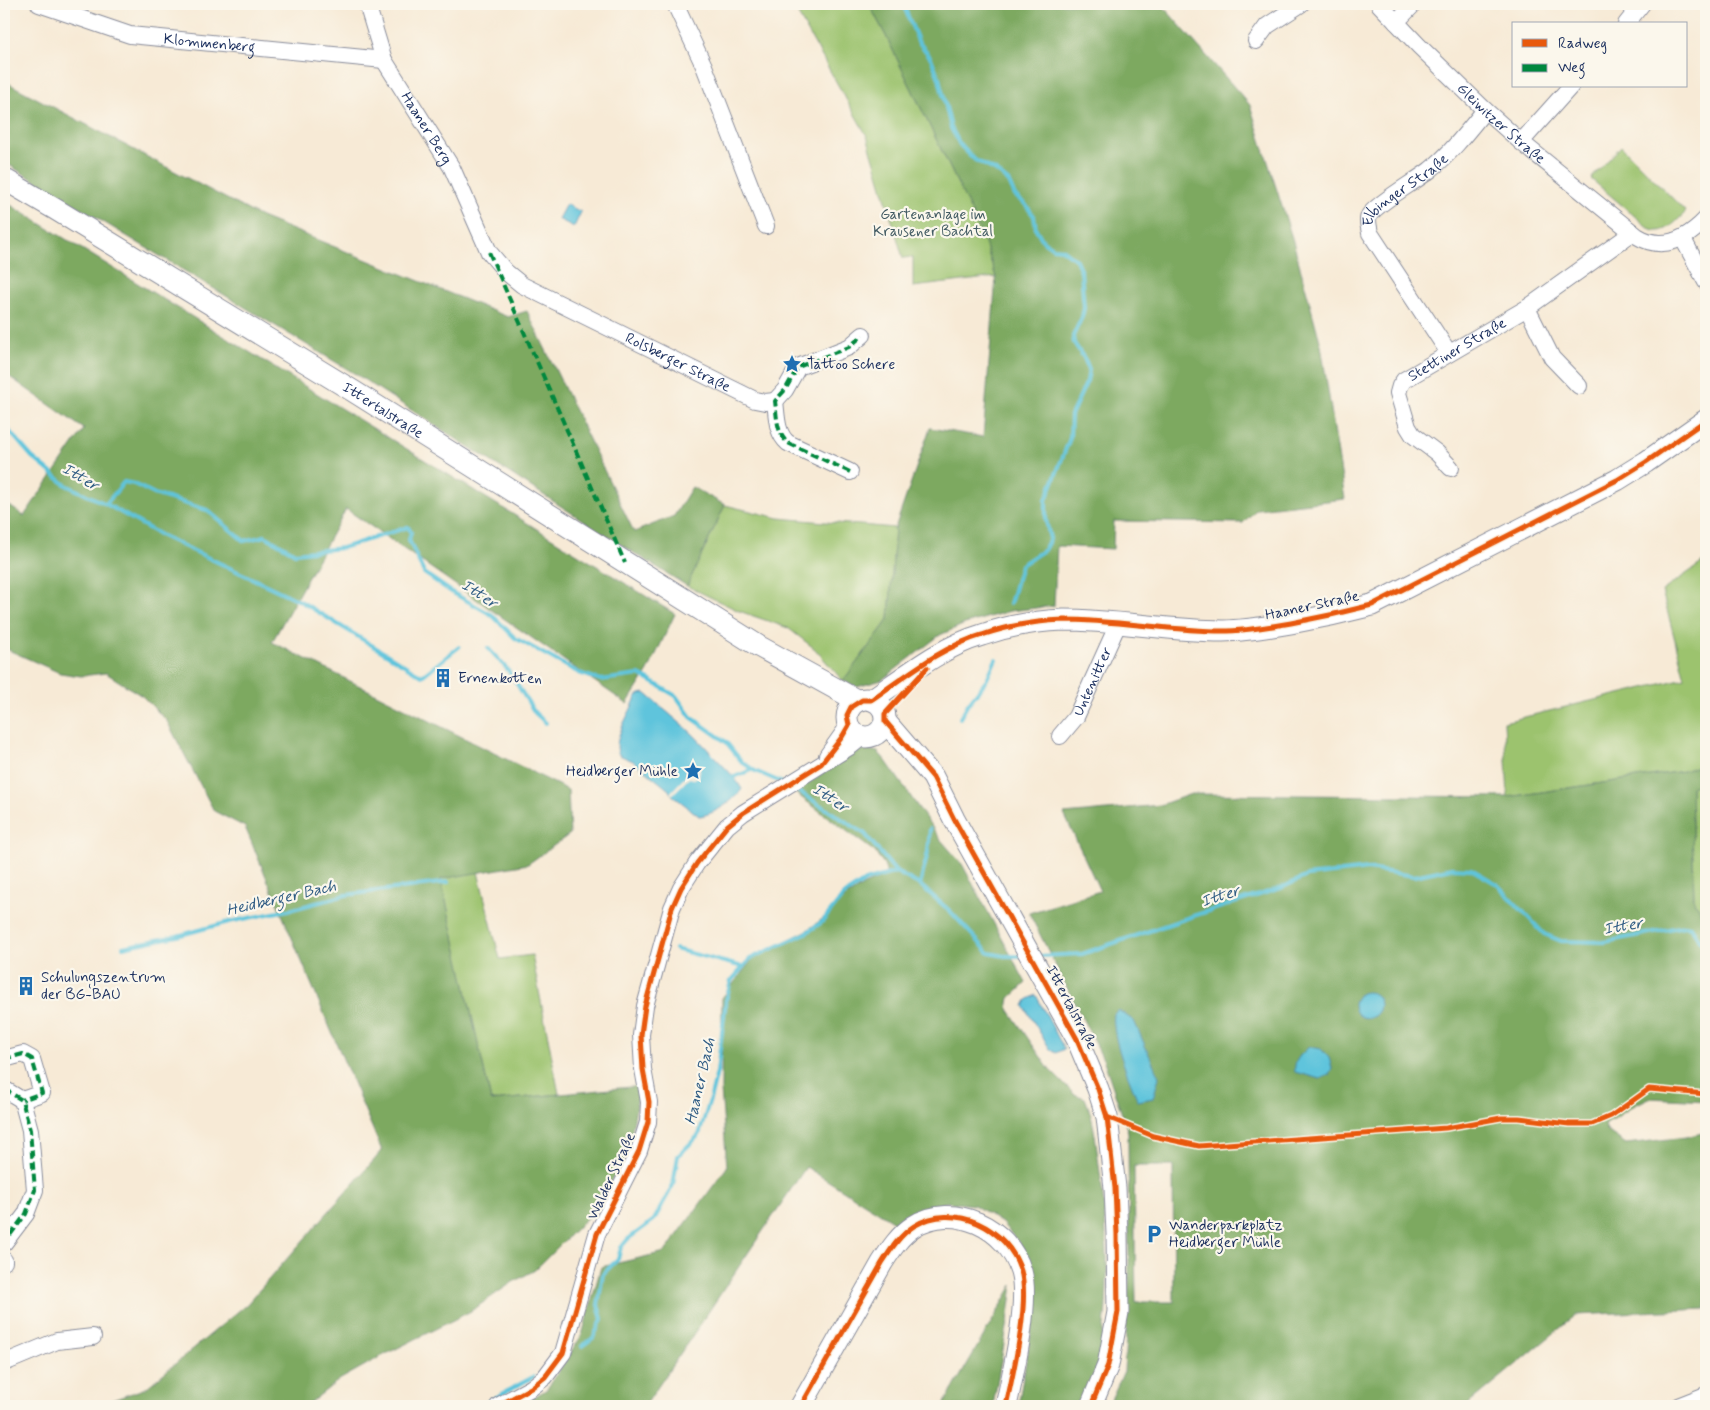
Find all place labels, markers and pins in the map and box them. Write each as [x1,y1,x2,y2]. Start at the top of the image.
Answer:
place icon: Tattoo Schere [781,353,803,375]
place label: Tattoo Schere [807,355,895,375]
building icon: Ernenkotten [432,667,454,689]
place label: Ernenkotten [458,669,542,689]
place icon: Heidberger Mühle [682,760,704,782]
place label: Heidberger Mühle [566,762,678,783]
place label: Schulungszentrum der BG-BAU [41,968,166,1005]
building icon: Schulungszentrum der BG-BAU [15,975,37,997]
place label: Wanderparkplatz Heidberger Mühle [1169,1216,1283,1254]
parking icon: Wanderparkplatz Heidberger Mühle [1143,1223,1165,1245]

